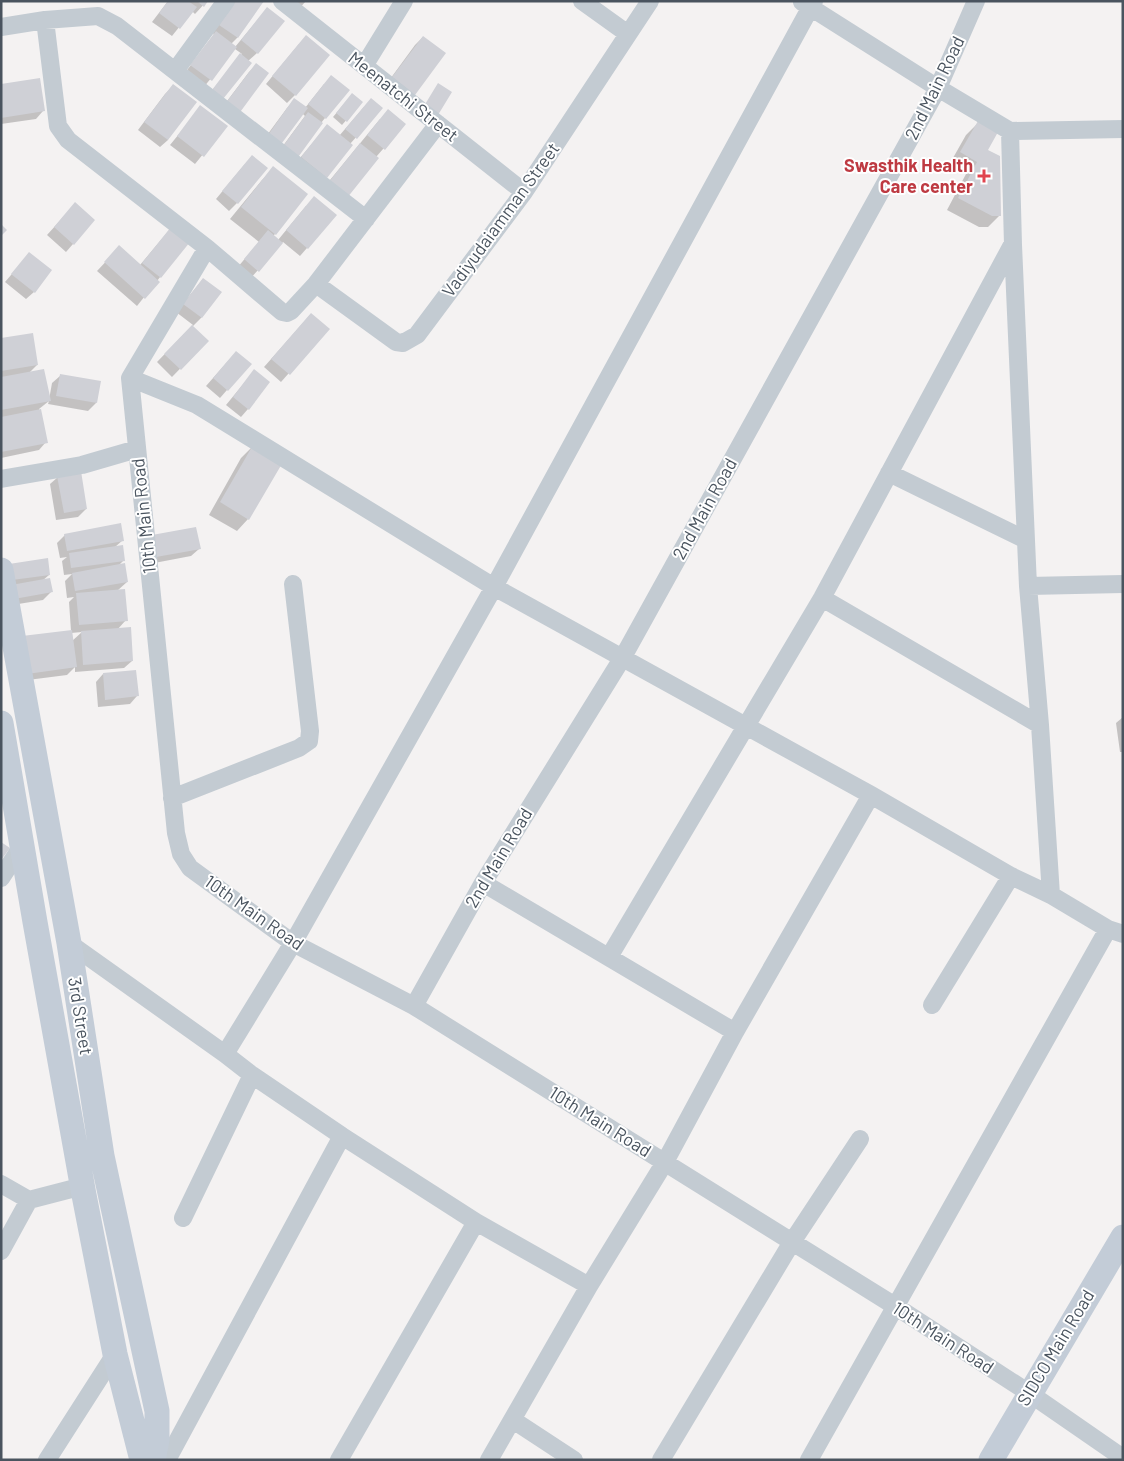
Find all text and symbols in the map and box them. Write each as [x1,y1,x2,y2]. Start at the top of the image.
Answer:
street label: 2nd Main Road [900,32,969,143]
street label: Meenatchi Street [344,46,463,146]
street label: Vadiyudaiamman Street [437,138,564,301]
place label: Swasthik Health Care center [844,154,973,197]
marker: Swasthik Health Care center [977,169,991,183]
street label: 2nd Main Road [667,454,741,563]
street label: 10th Main Road [126,457,160,575]
street label: 2nd Main Road [460,804,537,911]
street label: 10th Main Road [201,870,308,954]
street label: 3rd Street [64,975,98,1056]
street label: 10th Main Road [545,1081,656,1161]
street label: SIDCO Main Road [1012,1285,1098,1410]
street label: 10th Main Road [889,1296,998,1378]

